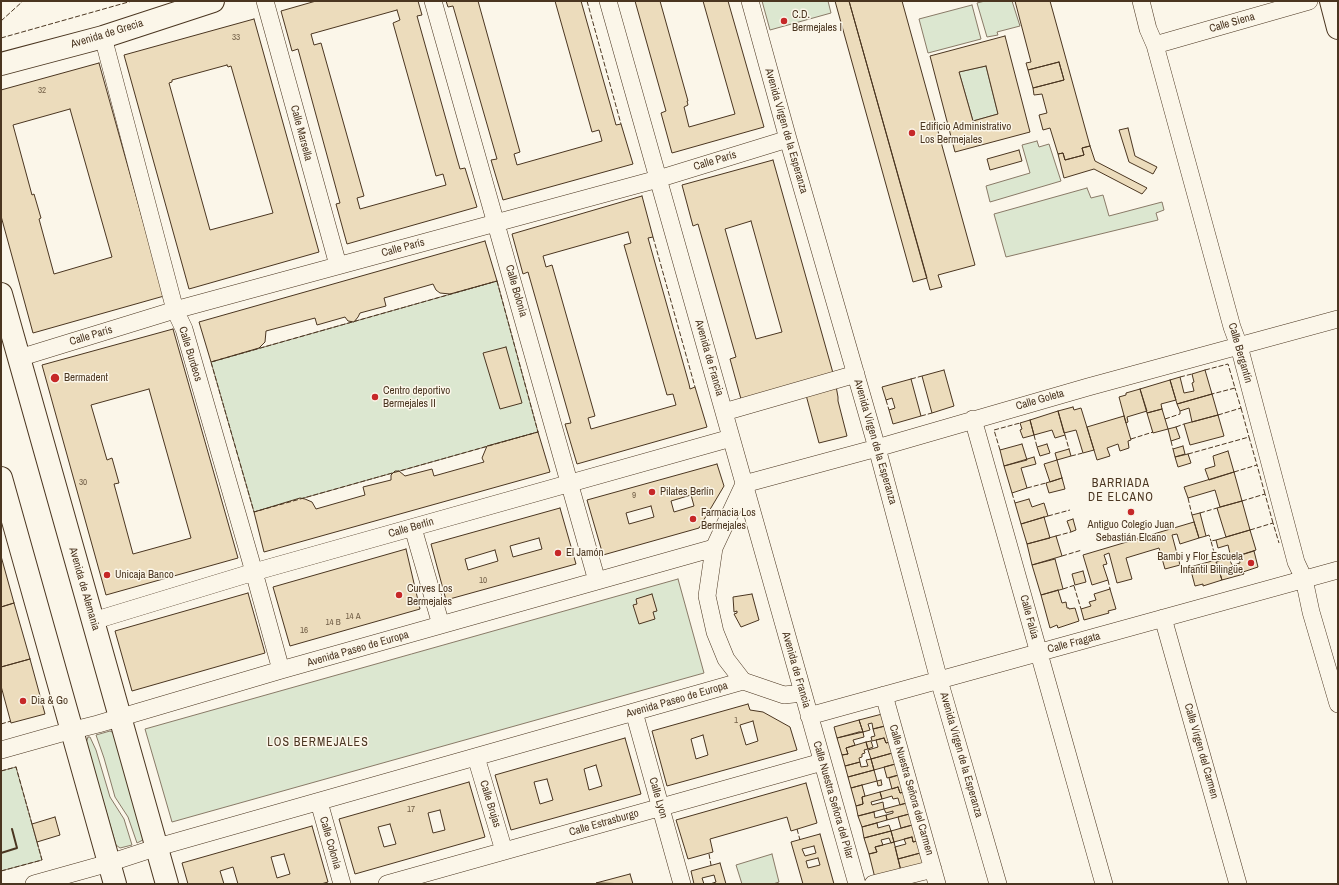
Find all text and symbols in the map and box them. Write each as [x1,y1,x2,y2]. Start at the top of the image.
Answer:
place label: C.D. Bermejales I [792,8,842,34]
street label: Calle Siena [1208,10,1256,36]
marker: C.D. Bermejales I [779,16,789,26]
street label: Avenida de Grecia [69,17,145,51]
house number: 33 [232,33,240,43]
street label: Avenida Virgen de la Esperanza [762,67,810,195]
house number: 32 [38,86,46,96]
street label: Calle Marsella [287,104,315,162]
place label: Edificio Administrativo Los Bermejales [920,120,1011,146]
marker: Edificio Administrativo Los Bermejales [907,128,917,138]
street label: Calle París [692,148,738,174]
street label: Calle París [380,236,426,260]
street label: Calle Bolonia [502,263,530,319]
street label: Avenida de Francia [692,318,726,398]
street label: Calle Bergantín [1225,321,1255,385]
street label: Calle París [68,323,114,349]
street label: Calle Burdeos [175,325,205,383]
place label: Bermadent [64,371,108,385]
marker: Bermadent [49,372,61,384]
street label: Avenida Virgen de la Esperanza [851,378,899,506]
place label: Centro deportivo Bermejales II [383,384,450,410]
street label: Calle Goleta [1014,387,1066,413]
marker: Centro deportivo Bermejales II [370,392,380,402]
district label: BARRIADA DE ELCANO [1088,477,1154,505]
house number: 30 [79,478,87,488]
place label: Pilates Berlín [660,485,714,499]
marker: Pilates Berlín [647,487,657,497]
house number: 9 [632,491,636,501]
place label: Farmacia Los Bermejales [701,506,756,532]
marker: Antiguo Colegio Juan Sebastián Elcano [1126,507,1136,517]
marker: Farmacia Los Bermejales [688,514,698,524]
street label: Calle Berlín [387,515,435,541]
place label: Antiguo Colegio Juan Sebastián Elcano [1088,518,1174,544]
street label: Avenida de Alemania [66,546,102,632]
place label: El Jamón [566,546,604,560]
marker: El Jamón [553,548,563,558]
place label: Bambi y Flor Escuela Infantil Bilingüe [1157,550,1243,576]
marker: Bambi y Flor Escuela Infantil Bilingüe [1246,558,1256,568]
place label: Unicaja Banco [115,568,174,582]
marker: Unicaja Banco [102,570,112,580]
house number: 10 [479,576,487,586]
place label: Curves Los Bermejales [407,582,453,608]
marker: Curves Los Bermejales [394,590,404,600]
street label: Calle Falúa [1017,593,1041,641]
house number: 14 A [345,612,361,622]
house number: 14 B [325,618,341,628]
house number: 16 [300,626,308,636]
street label: Avenida Paseo de Europa [306,628,410,670]
street label: Avenida de Francia [779,630,813,710]
street label: Calle Fragata [1046,630,1102,656]
street label: Avenida Paseo de Europa [625,679,729,721]
street label: Avenida Virgen de la Esperanza [937,691,985,819]
place label: Dia & Go [31,694,68,708]
marker: Dia & Go [18,696,28,706]
street label: Calle Virgen del Carmen [1181,702,1221,800]
house number: 1 [734,716,738,726]
street label: Calle Nuestra Señora del Carmen [886,723,936,857]
district label: LOS BERMEJALES [267,736,369,750]
street label: Calle Nuestra Señora del Pilar [810,740,856,860]
street label: Calle Lyon [646,776,670,820]
street label: Calle Brujas [477,779,503,829]
house number: 17 [407,805,415,815]
street label: Calle Estrasburgo [568,807,640,839]
street label: Calle Colonia [316,815,344,871]

